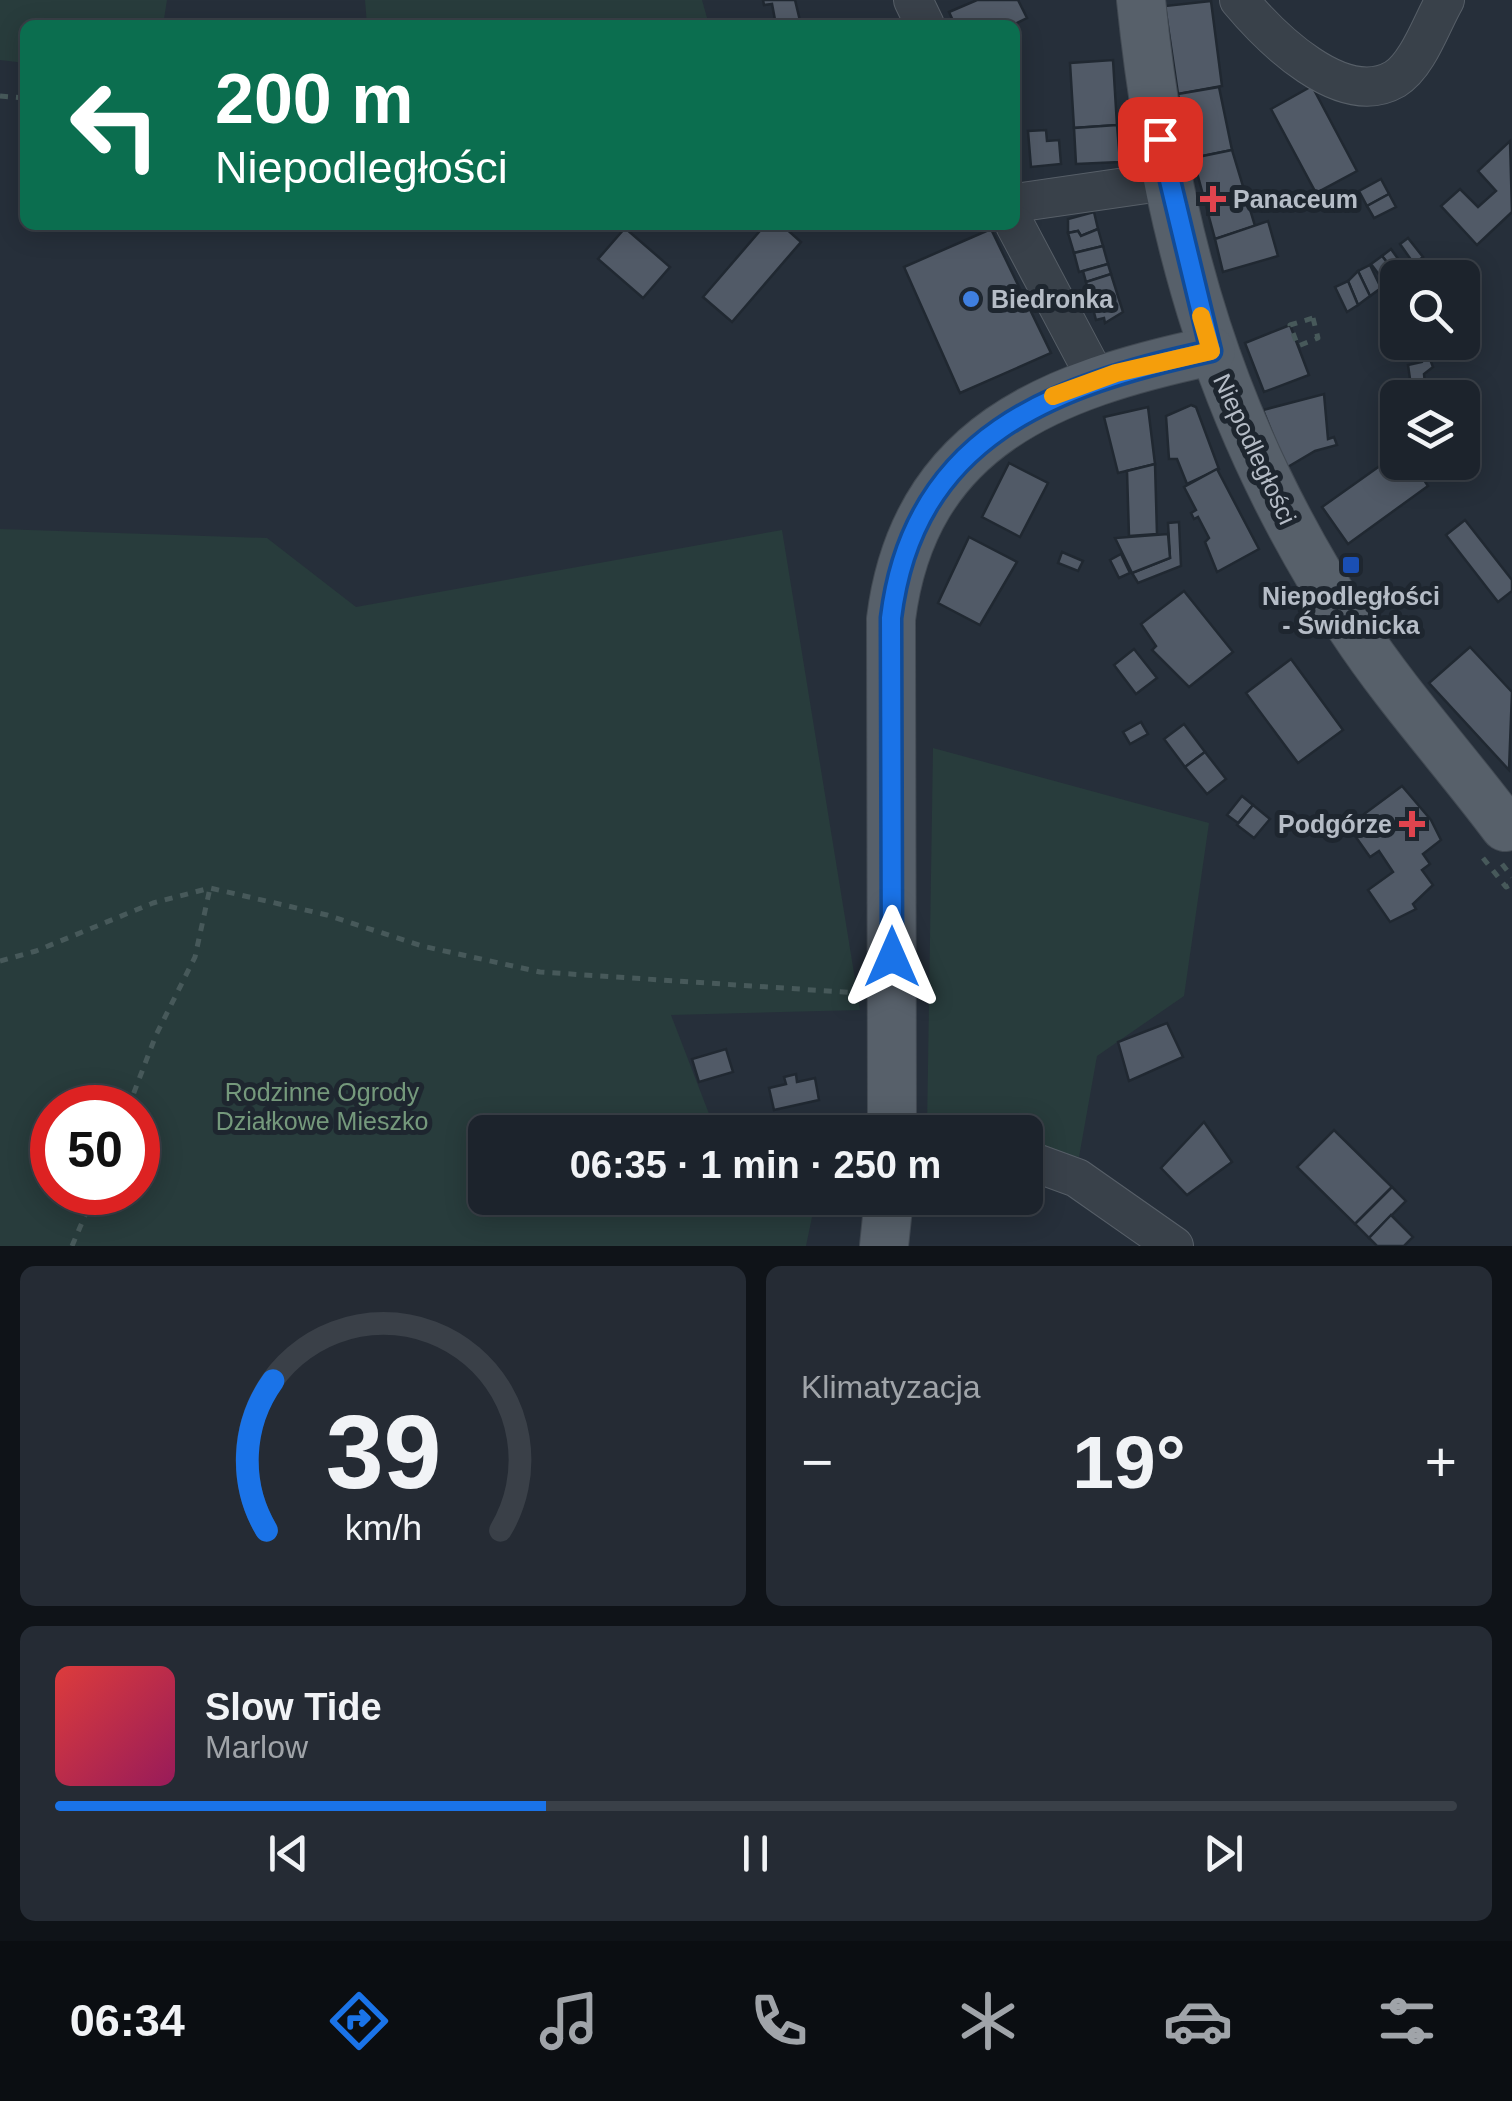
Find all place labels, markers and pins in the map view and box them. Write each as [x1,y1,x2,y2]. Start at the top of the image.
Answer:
pin [1118,97,1203,182]
place label: Panaceum [1233,185,1358,213]
marker: Panaceum [1202,188,1224,210]
place label: Biedronka [991,285,1114,313]
marker: Biedronka [960,288,982,310]
marker: Niepodległości - Świdnicka [1340,554,1362,576]
place label: Niepodległości - Świdnicka [1262,582,1440,639]
place label: Podgórze [1278,810,1392,838]
marker: Podgórze [1401,813,1423,835]

